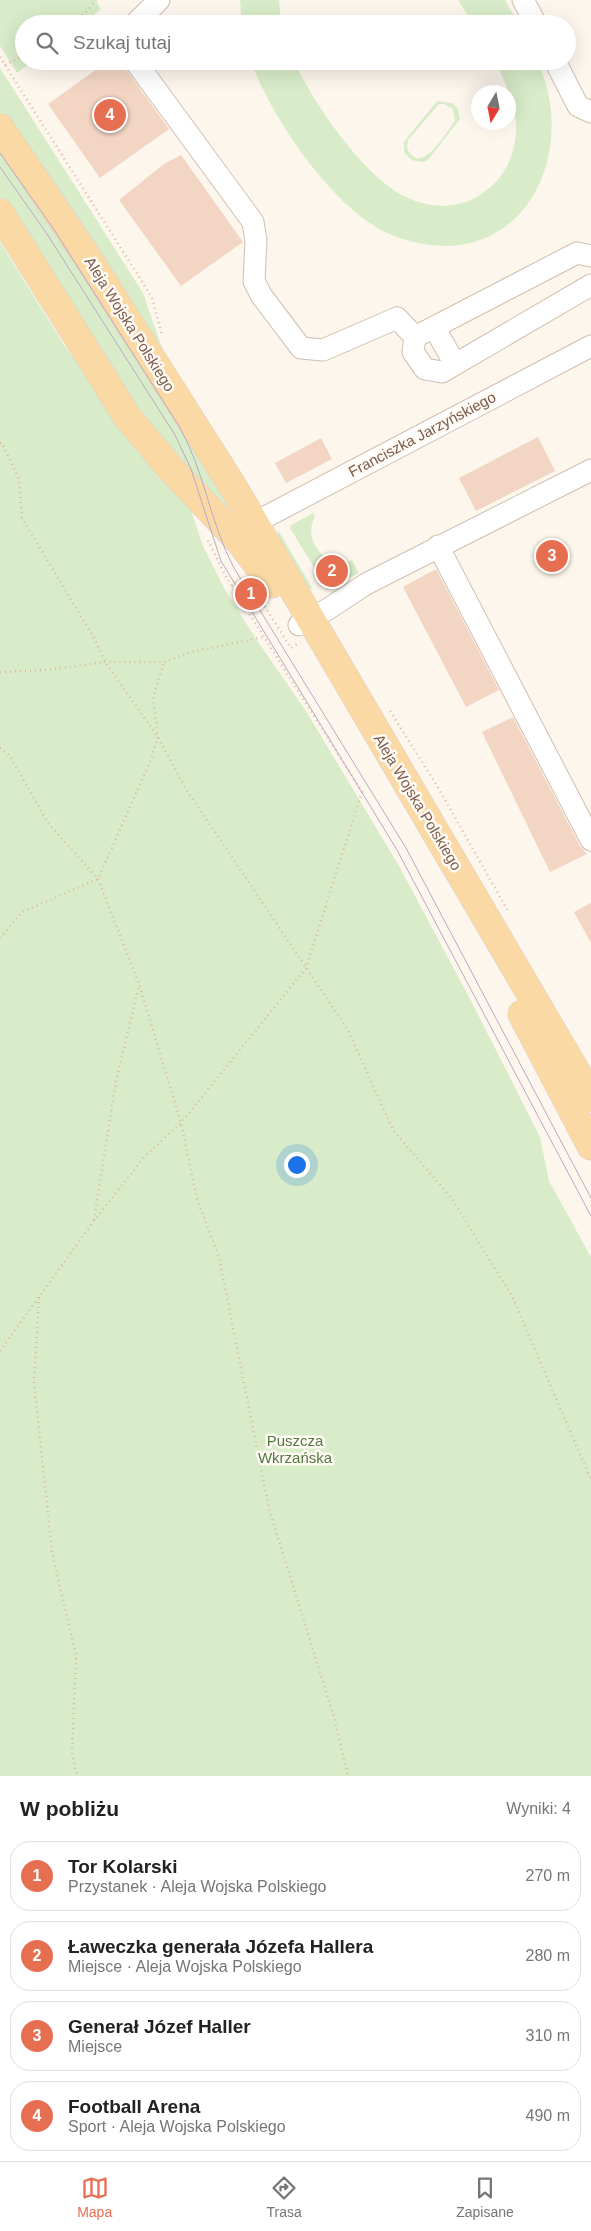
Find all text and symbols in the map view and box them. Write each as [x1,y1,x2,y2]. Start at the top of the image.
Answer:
search box [15,15,576,70]
icon: search [33,29,61,57]
text: Szukaj tutaj [73,32,171,53]
north arrow [471,85,516,130]
pin: 4 [94,96,126,134]
street label: Aleja Wojska Polskiego [82,254,178,394]
street label: Franciszka Jarzyńskiego [346,388,498,480]
pin: 3 [536,537,568,575]
pin: 2 [316,552,348,590]
pin: 1 [235,575,267,613]
street label: Aleja Wojska Polskiego [371,731,465,873]
your location [284,1152,310,1178]
park label: Puszcza Wkrzańska [258,1432,333,1466]
text: W pobliżu [20,1797,119,1820]
text: Wyniki: 4 [506,1800,571,1817]
text: Tor Kolarski [68,1856,177,1877]
text: 1 [33,1867,41,1884]
text: 270 m [526,1867,570,1884]
text: Przystanek · Aleja Wojska Polskiego [68,1878,326,1895]
text: Ławeczka generała Józefa Hallera [68,1936,373,1957]
text: 2 [33,1947,41,1964]
text: 280 m [526,1947,570,1964]
text: Miejsce · Aleja Wojska Polskiego [68,1958,302,1975]
text: Generał Józef Haller [68,2016,251,2037]
text: 3 [33,2027,41,2044]
text: 310 m [526,2027,570,2044]
text: Miejsce [68,2038,122,2055]
text: Football Arena [68,2096,200,2117]
text: 4 [33,2107,41,2124]
text: 490 m [526,2107,570,2124]
text: Sport · Aleja Wojska Polskiego [68,2118,286,2135]
tab: Mapa [77,2174,112,2220]
tab: Trasa [267,2174,302,2220]
tab: Zapisane [456,2174,514,2220]

